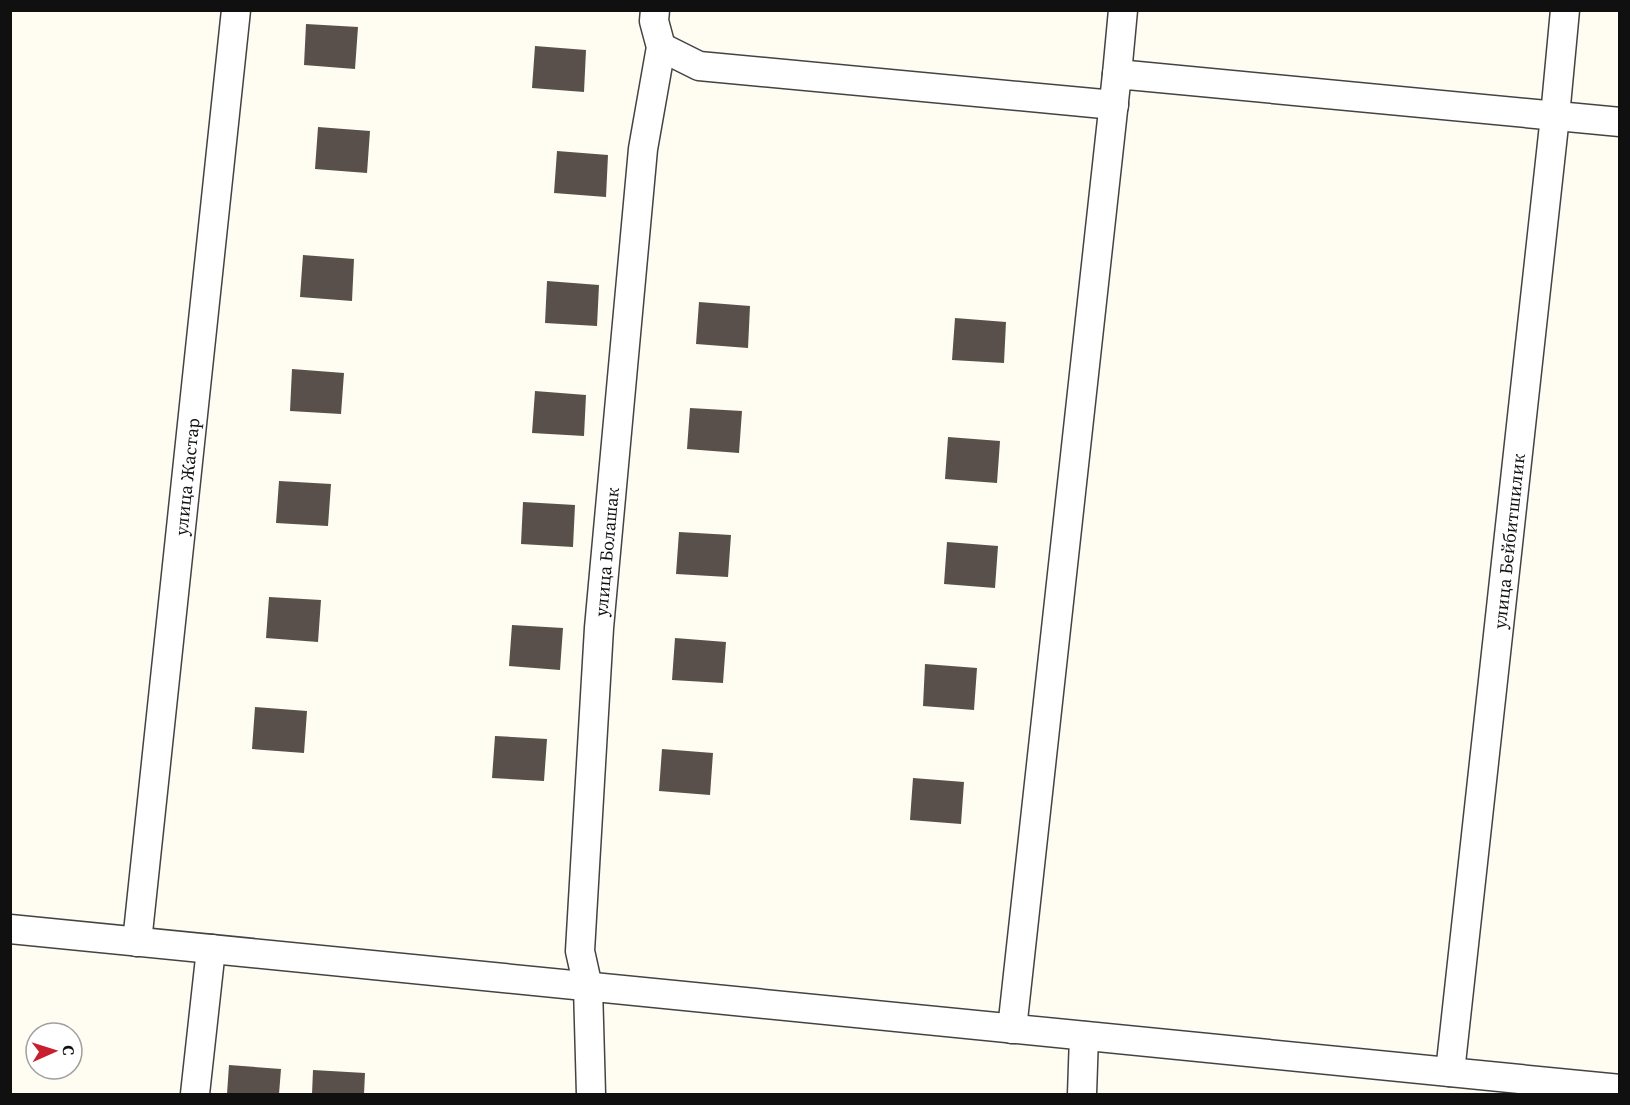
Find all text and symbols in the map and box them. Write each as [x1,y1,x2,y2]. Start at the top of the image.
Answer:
street label: улица Жастар [168,417,205,537]
street label: улица Бейбитшилик [1486,452,1530,630]
street label: улица Болашак [588,486,624,617]
north arrow [24,1021,84,1081]
text: С [58,1045,80,1056]

